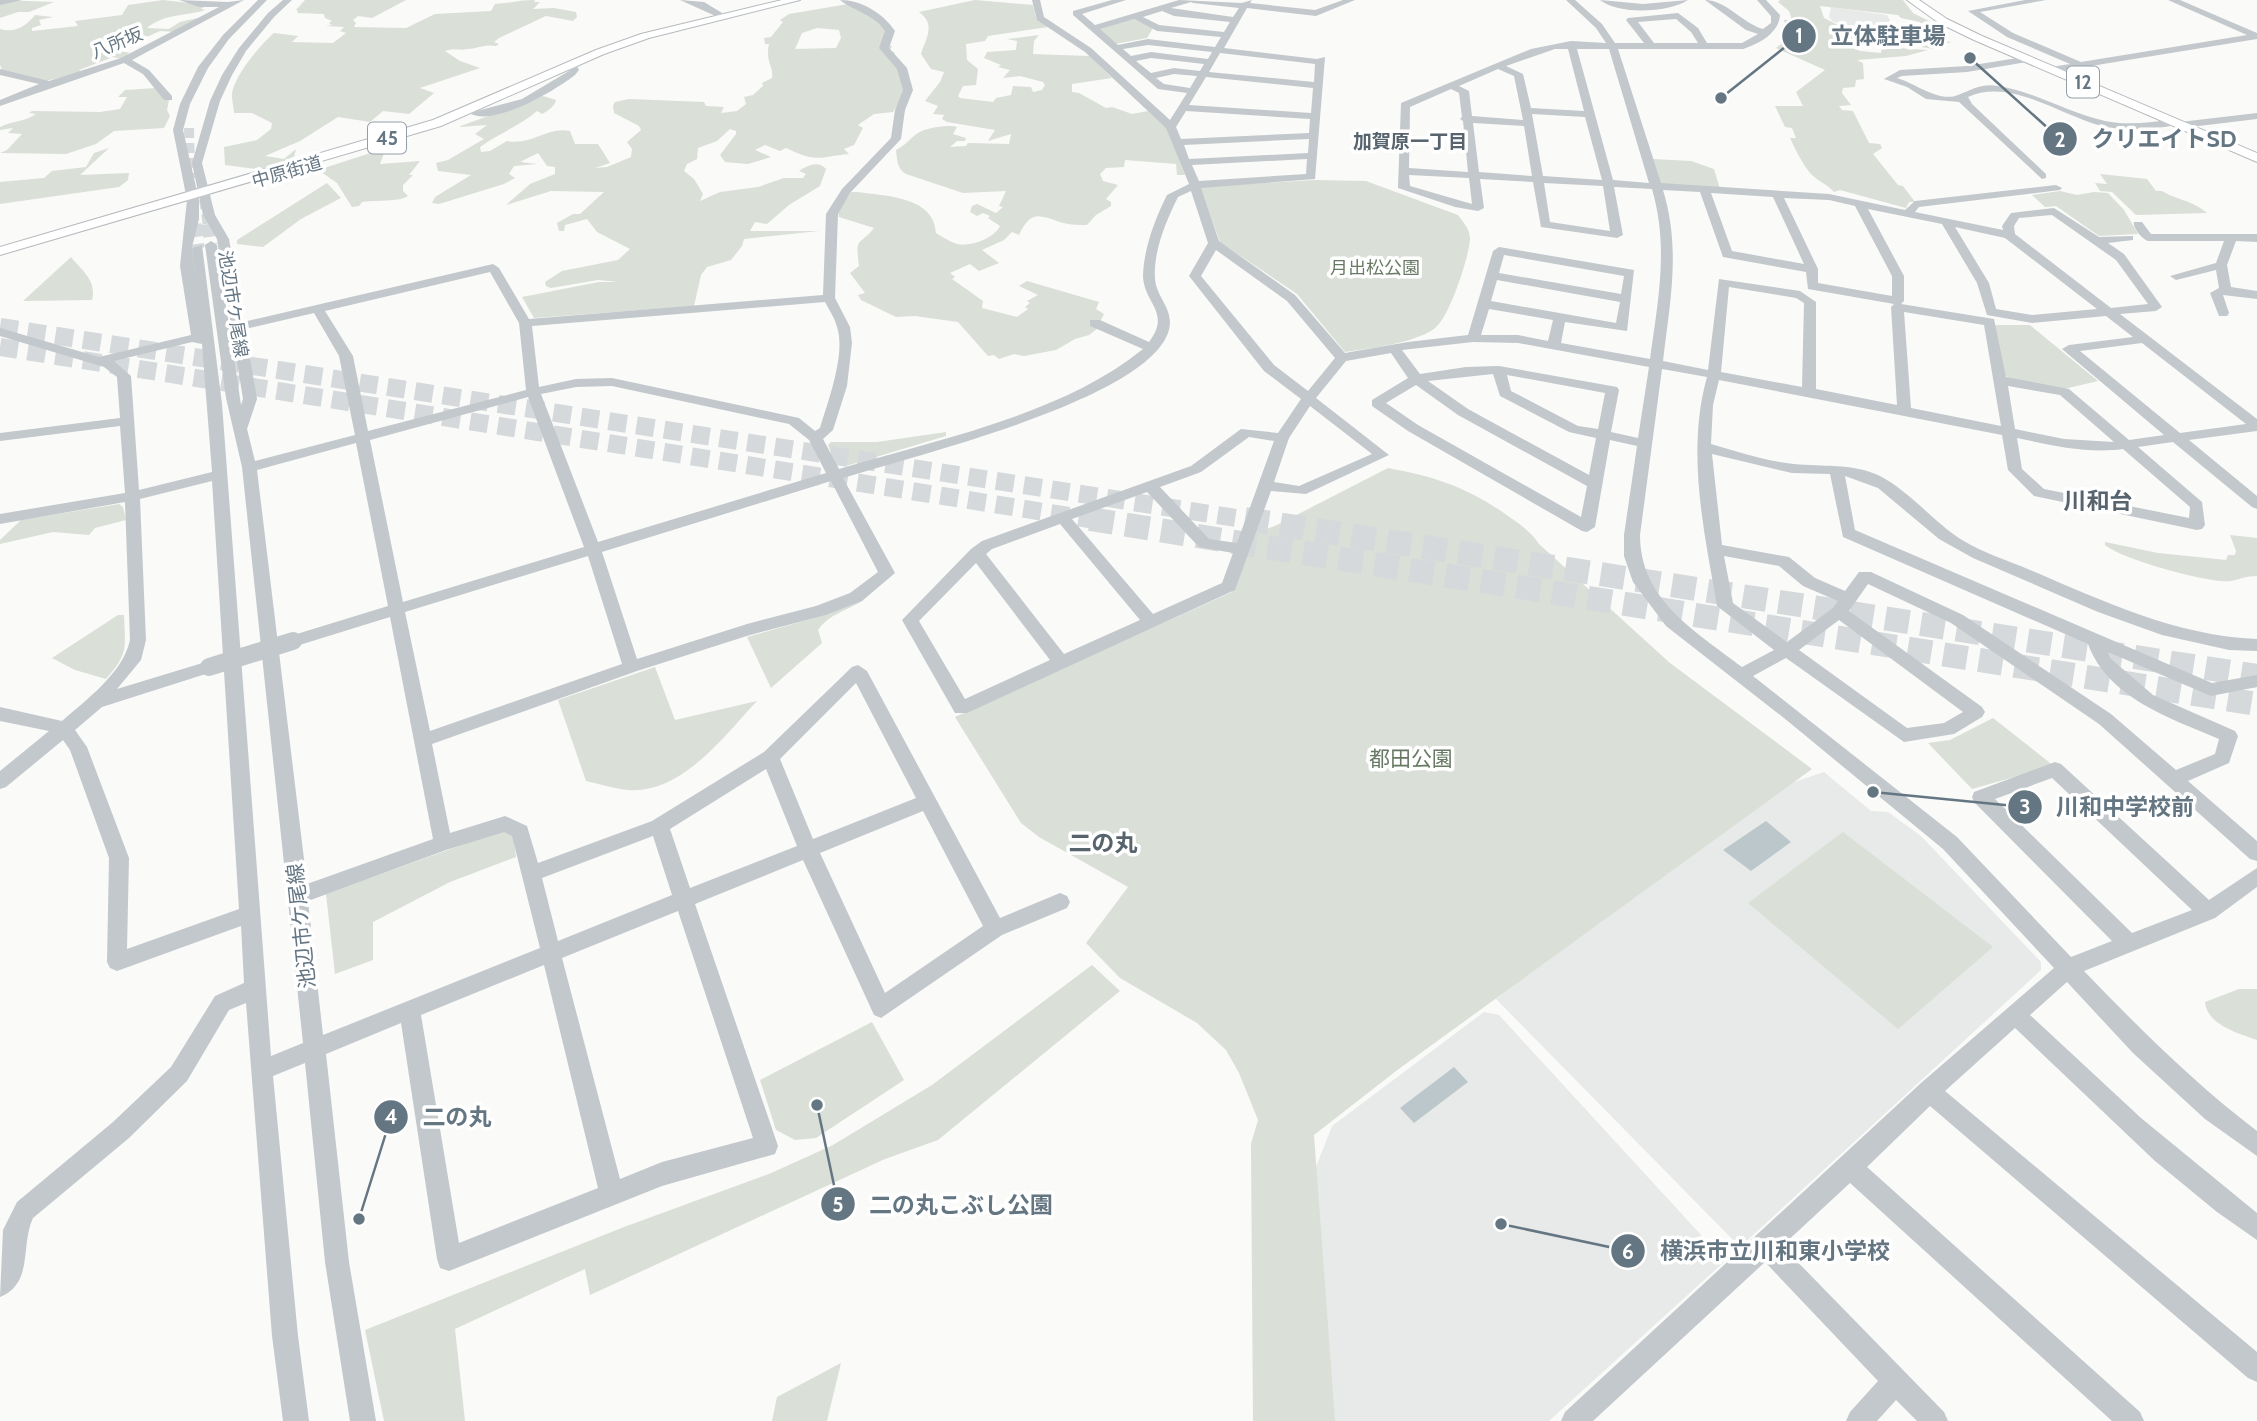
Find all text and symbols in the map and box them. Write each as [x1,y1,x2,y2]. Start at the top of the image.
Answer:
callout: 立体駐車場 [1781,14,1959,58]
text: 立体駐車場 [1831,22,1946,50]
street label: 八所坂 [88,23,146,63]
text: 1 [1795,23,1803,48]
road number: 12 [2067,66,2099,97]
callout: クリエイトSD [2043,117,2251,161]
road number: 45 [368,122,406,154]
text: クリエイトSD [2092,125,2236,153]
text: 2 [2054,127,2066,152]
district label: 加賀原一丁目 [1353,130,1467,153]
street label: 中原街道 [249,152,325,192]
street label: 池辺市ケ尾線 [214,249,252,359]
park label: 月出松公園 [1330,257,1420,279]
district label: 川和台 [2064,487,2133,515]
park label: 都田公園 [1369,746,1453,771]
callout: 川和中学校前 [2007,785,2208,829]
text: 川和中学校前 [2056,793,2194,821]
text: 3 [2019,794,2031,819]
district label: 二の丸 [1069,829,1138,857]
street label: 池辺市ケ尾線 [282,862,320,990]
callout: 二の丸 [374,1095,506,1139]
text: 二の丸 [423,1103,492,1131]
text: 4 [384,1104,398,1129]
callout: 二の丸こぶし公園 [820,1182,1067,1226]
text: 二の丸こぶし公園 [869,1191,1053,1219]
text: 5 [832,1192,844,1217]
callout: 横浜市立川和東小学校 [1611,1229,1904,1273]
text: 横浜市立川和東小学校 [1660,1237,1890,1265]
text: 6 [1622,1239,1634,1264]

